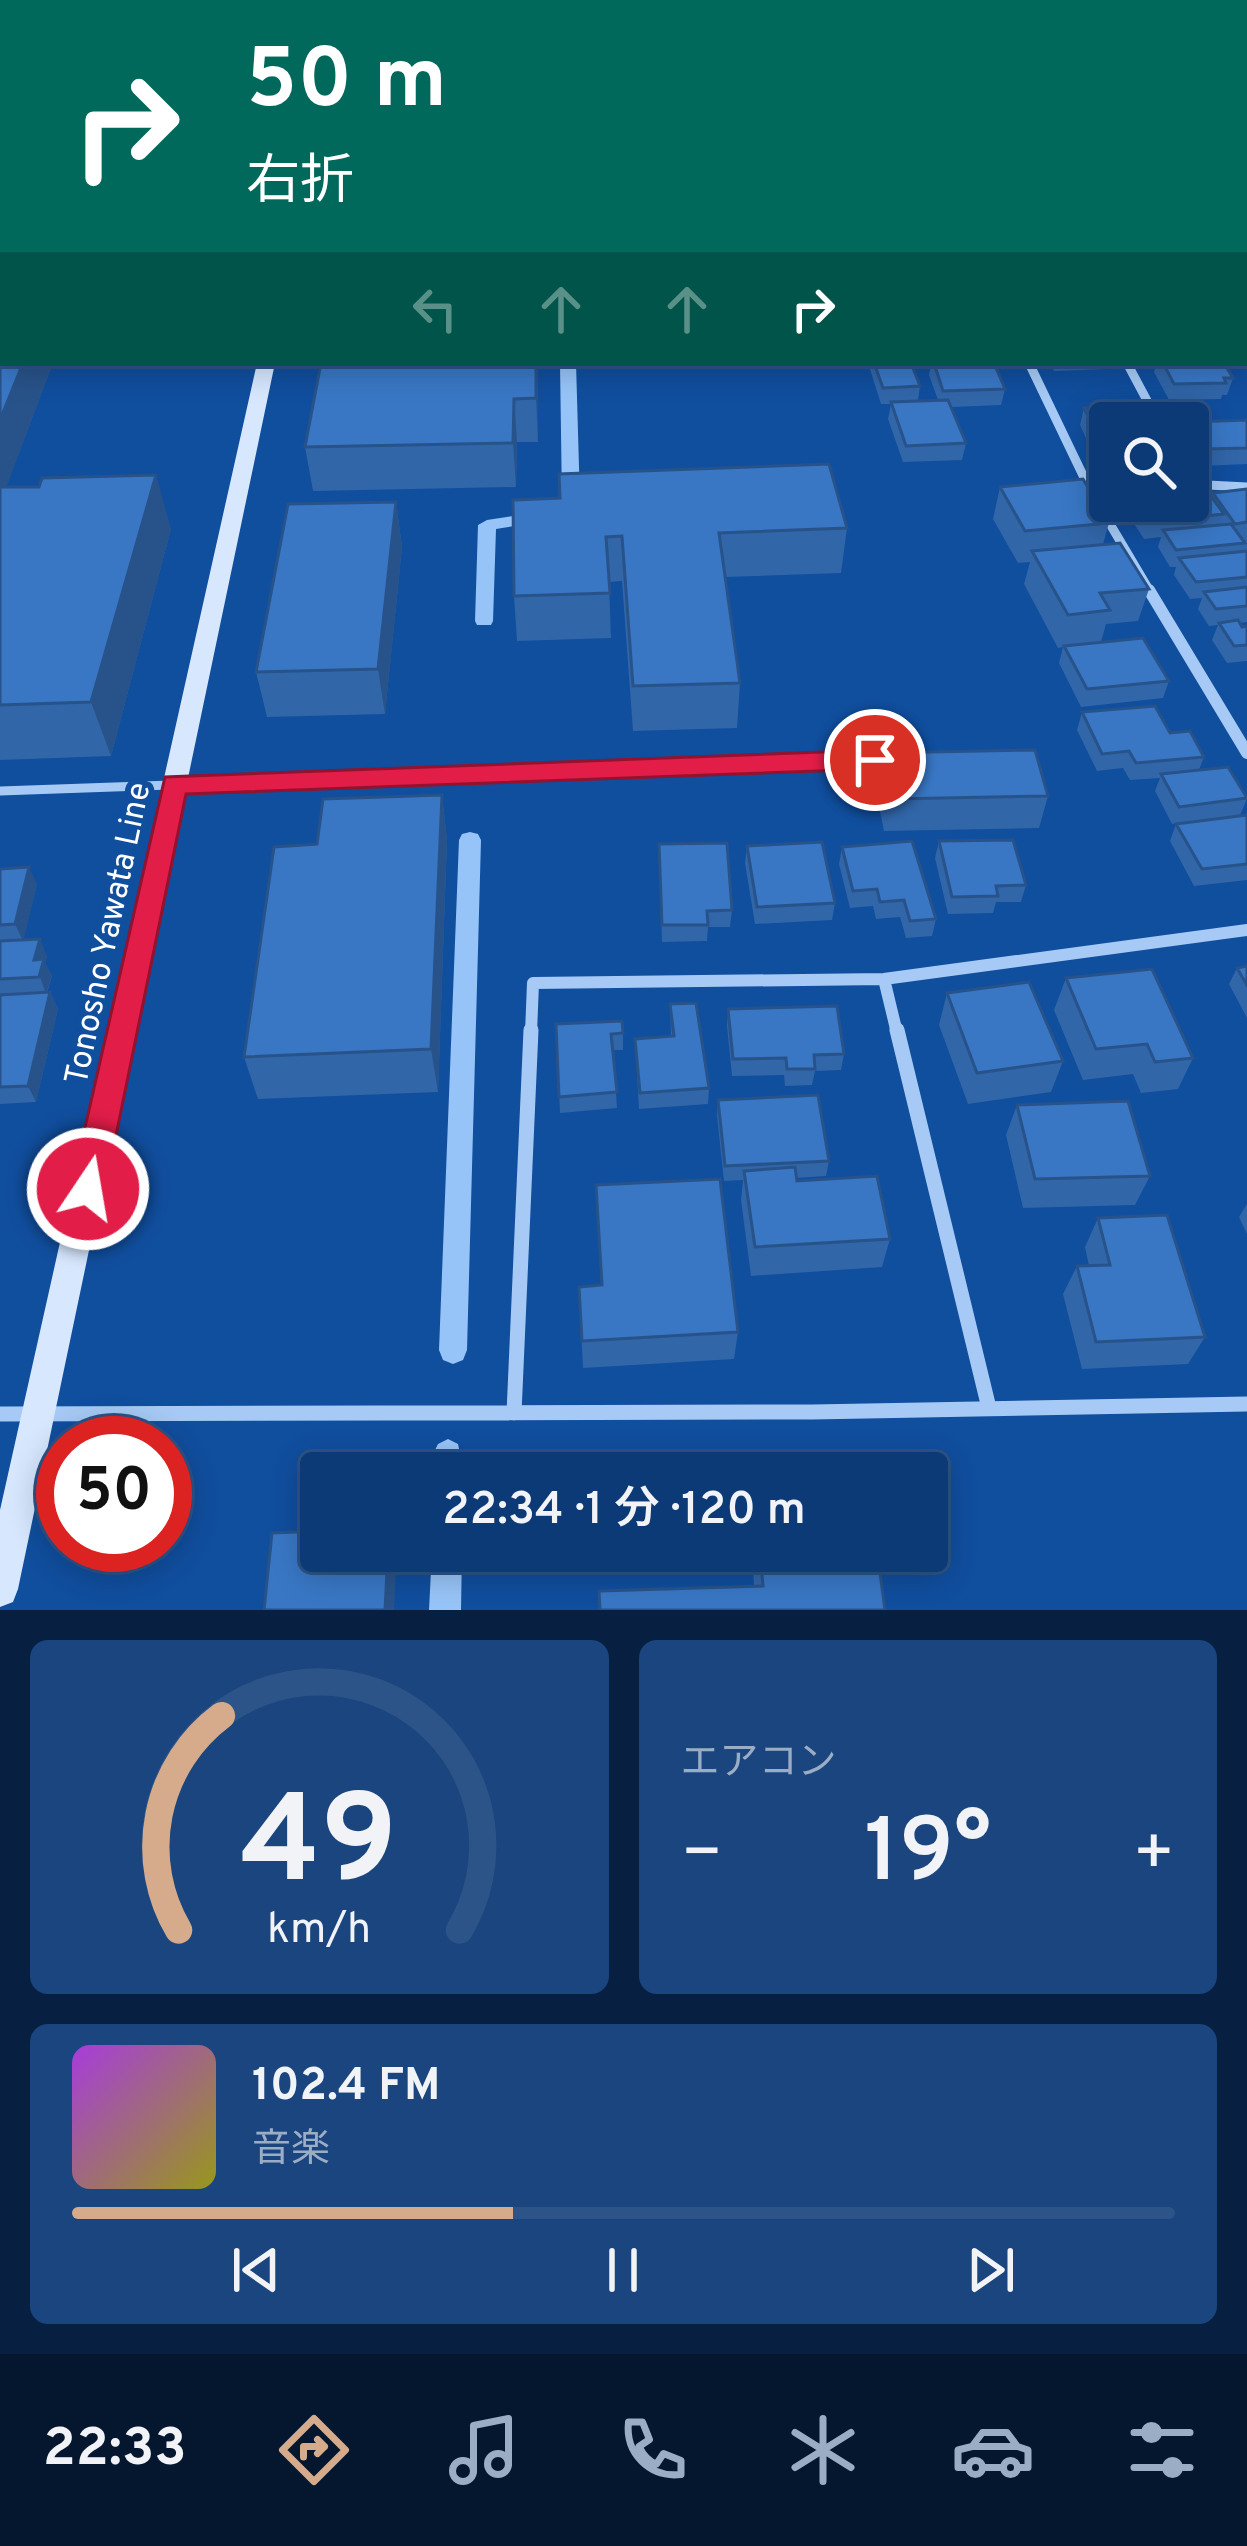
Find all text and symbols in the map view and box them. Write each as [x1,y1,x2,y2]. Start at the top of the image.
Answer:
text: 50 m [246,31,447,137]
icon: right [48,48,204,204]
text: 右折 [246,150,354,219]
icon: left [402,276,468,342]
icon: ahead [528,276,594,342]
icon: ahead [654,276,720,342]
icon: right [780,276,846,342]
map controls [1089,402,1209,522]
button: search [1089,402,1209,522]
pin [824,709,926,811]
icon: arrive [842,727,908,793]
street label: Tonosho Yawata Line [57,779,162,1089]
position arrow [25,1126,151,1252]
speed limit sign: 50 [36,1416,192,1572]
text: 22:34 · 1 分 · 120 m [442,1483,806,1540]
text: エアコン [681,1740,837,1789]
text: 49 [241,1769,398,1927]
text: 19° [864,1800,991,1913]
text: − [681,1815,723,1898]
text: + [1132,1815,1175,1898]
text: km/h [267,1904,371,1958]
text: 102.4 FM [252,2059,440,2116]
text: 音楽 [252,2127,330,2176]
icon: previous [223,2237,289,2303]
icon: pause [590,2237,656,2303]
icon: next [958,2237,1024,2303]
icon: directions [272,2408,356,2492]
icon: music [442,2408,526,2492]
icon: phone [611,2408,695,2492]
icon: climate [781,2408,865,2492]
icon: car [951,2408,1035,2492]
icon: filters [1120,2408,1204,2492]
text: 22:33 [43,2416,187,2485]

